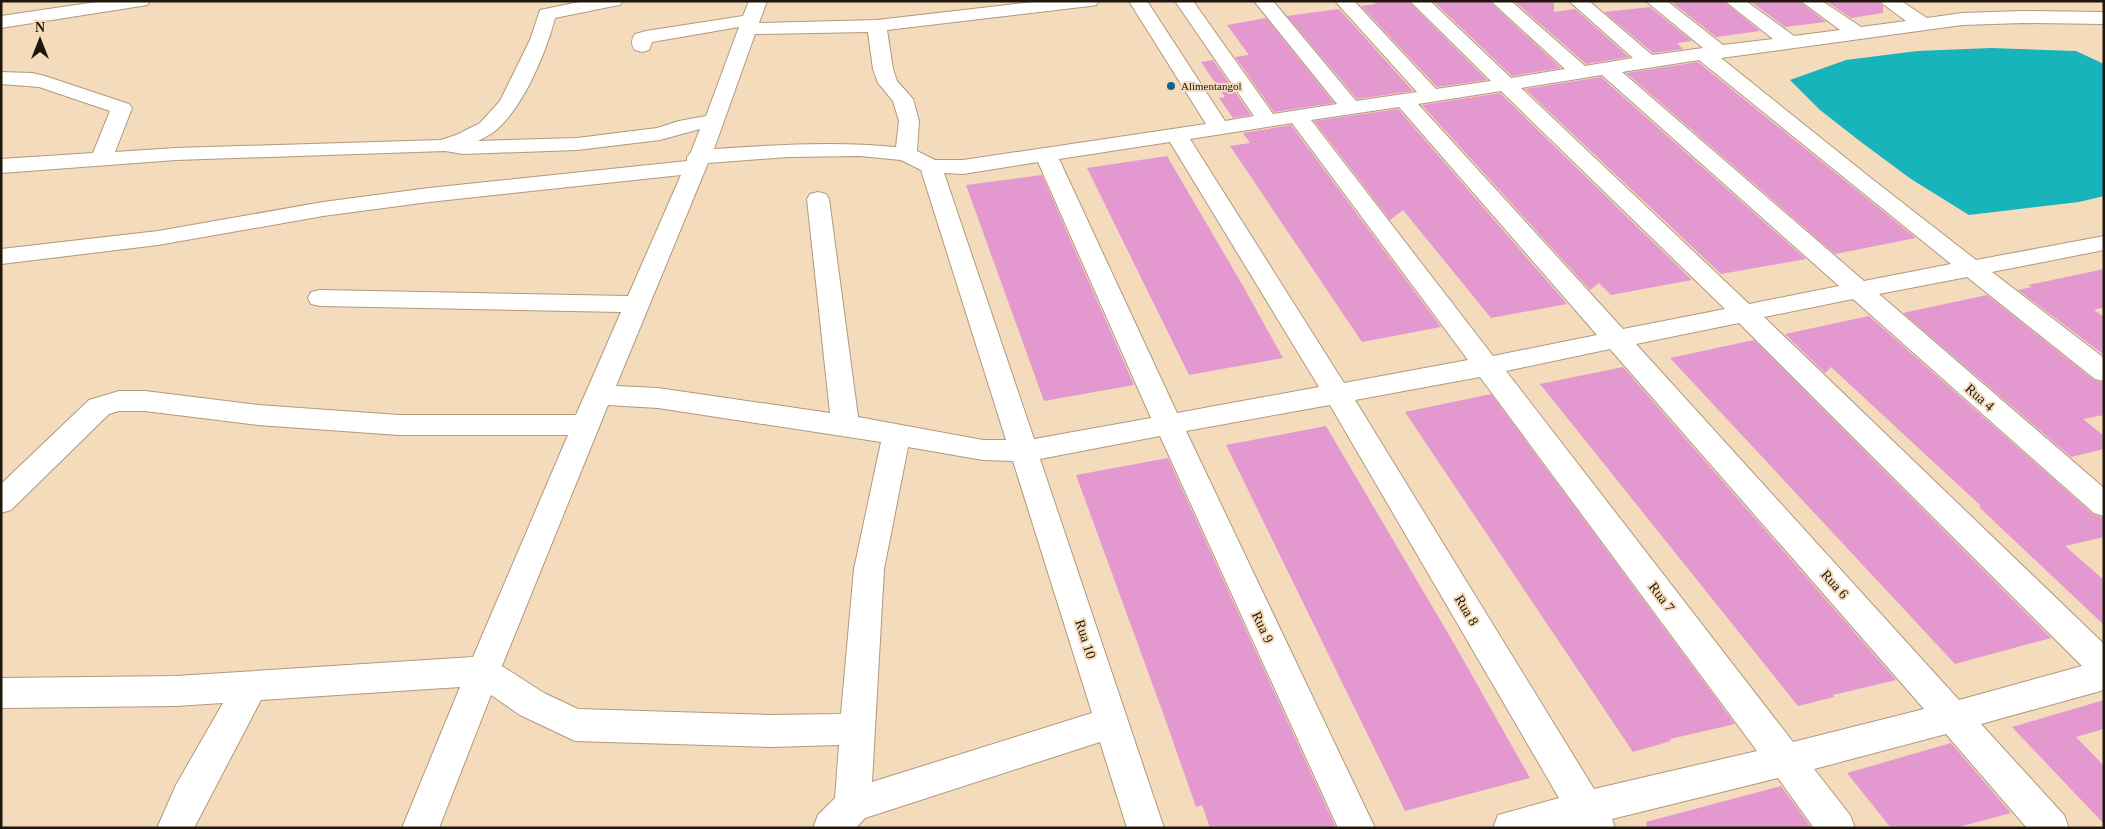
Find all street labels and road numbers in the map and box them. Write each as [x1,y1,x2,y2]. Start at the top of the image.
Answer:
street label: Rua 4 [1962,381,1997,414]
street label: Rua 6 [1818,567,1851,602]
street label: Rua 7 [1646,580,1678,615]
street label: Rua 8 [1452,592,1482,628]
street label: Rua 9 [1249,609,1276,645]
street label: Rua 10 [1072,618,1099,661]

